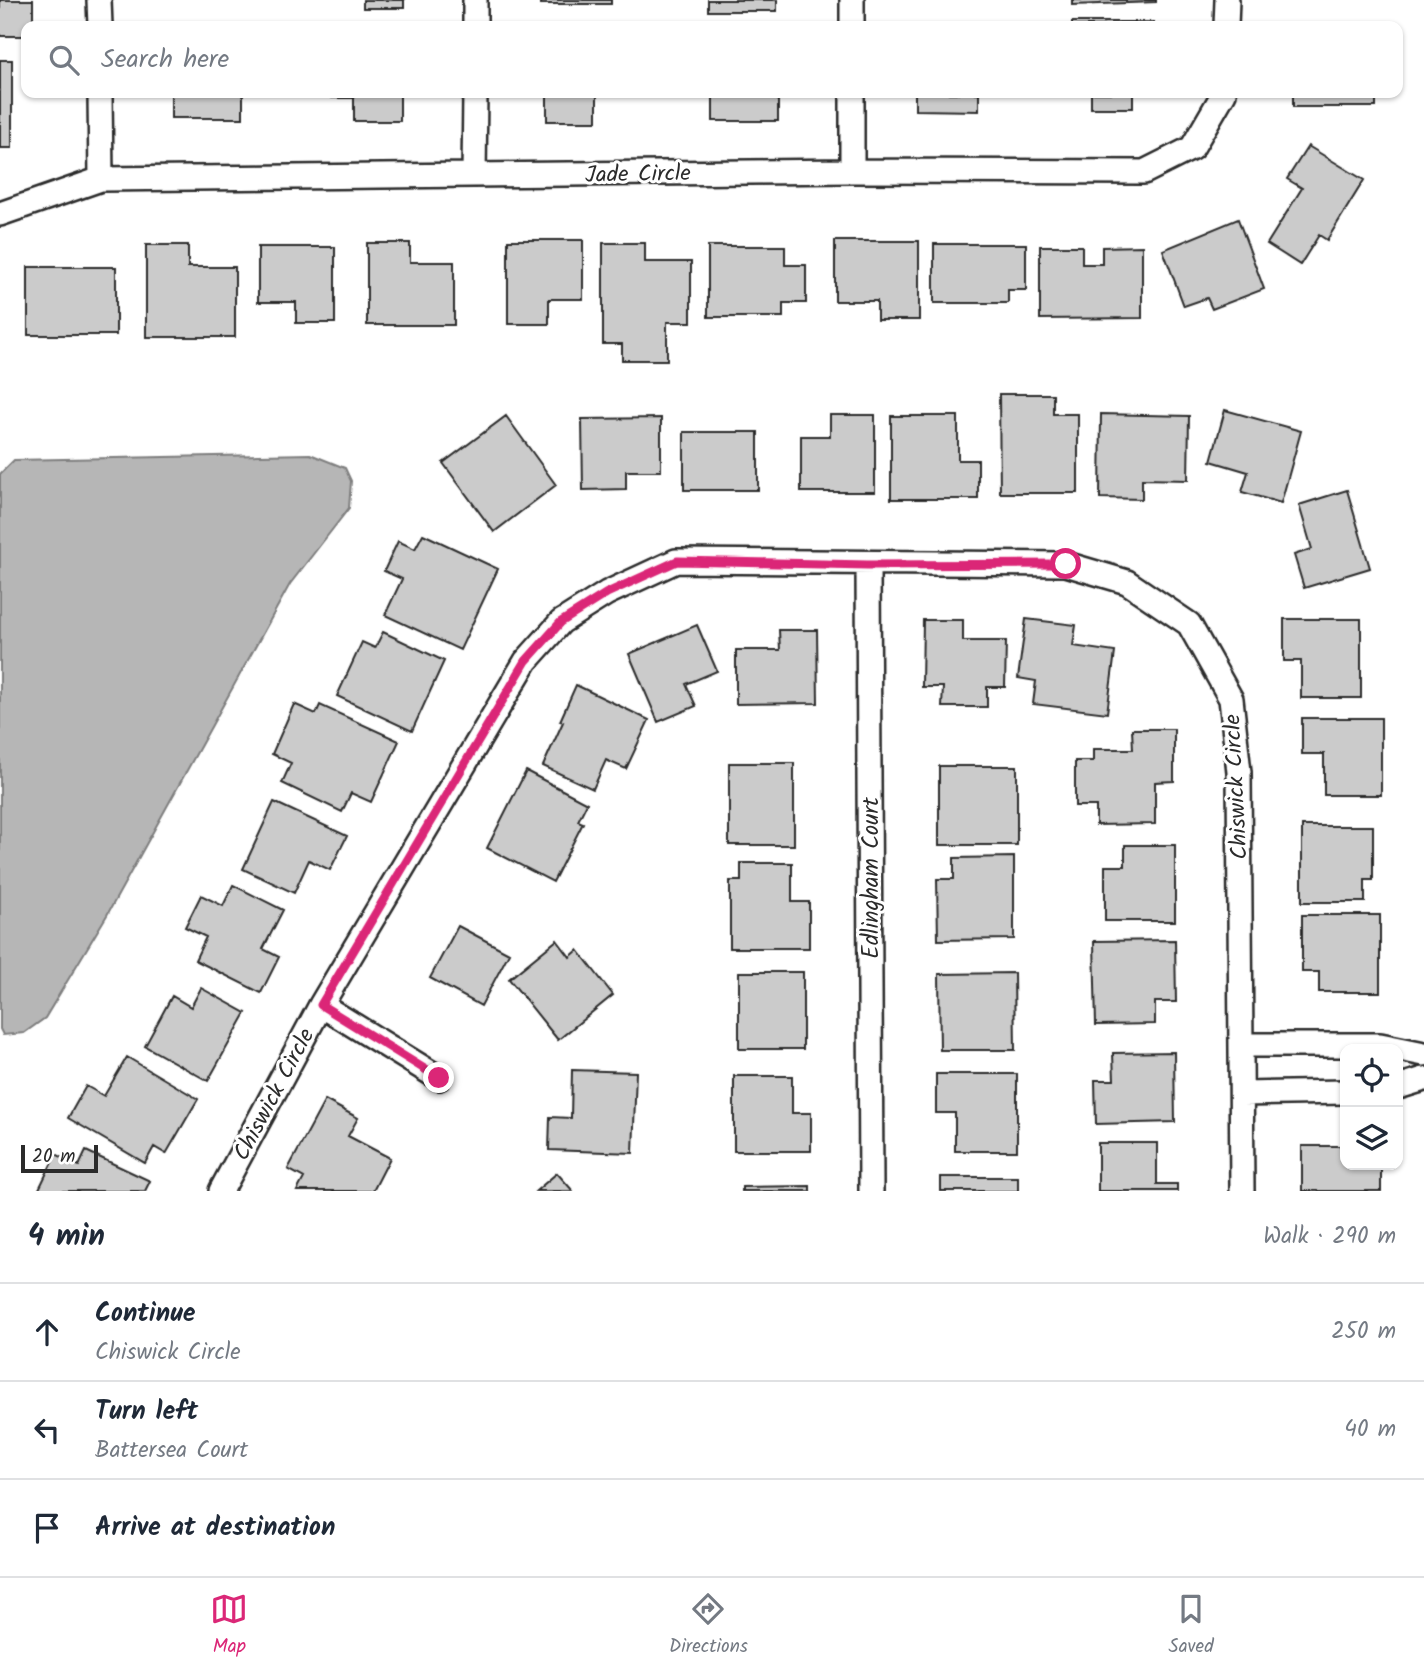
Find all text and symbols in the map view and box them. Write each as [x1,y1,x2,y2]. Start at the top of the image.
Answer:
search box [21,21,1403,98]
text: Search here [101,39,229,81]
icon: search [45,41,83,79]
street label: Jade Circle [585,156,691,194]
route start [1050,548,1081,579]
street label: Chiswick Circle [1215,713,1259,861]
street label: Edlingham Court [854,796,890,959]
street label: Chiswick Circle [225,1022,325,1168]
map controls [1340,1044,1403,1170]
button: locate [1340,1044,1403,1107]
route end [423,1062,454,1093]
button: layers [1340,1107,1403,1170]
scale bar [21,1142,98,1174]
text: 20 m [32,1142,75,1172]
text: 4 min [28,1213,105,1261]
text: Walk · 290 m [1263,1219,1396,1255]
text: Continue [95,1293,196,1335]
icon: ahead [28,1313,66,1351]
text: 250 m [1331,1314,1396,1350]
text: Chiswick Circle [95,1335,241,1371]
text: Turn left [95,1391,198,1433]
icon: left [28,1411,66,1449]
text: 40 m [1344,1412,1396,1448]
text: Battersea Court [95,1433,248,1469]
text: Arrive at destination [95,1507,335,1549]
icon: arrive [28,1509,66,1547]
tab: Map [210,1590,248,1662]
tab: Directions [669,1590,748,1662]
tab: Saved [1169,1590,1214,1662]

